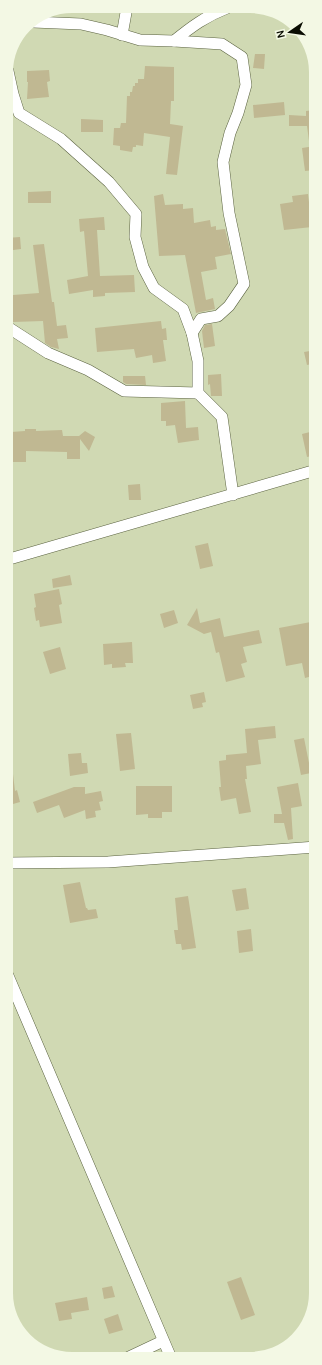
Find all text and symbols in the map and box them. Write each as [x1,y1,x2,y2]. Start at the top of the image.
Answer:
north arrow [270,12,310,52]
text: N [274,29,288,39]

